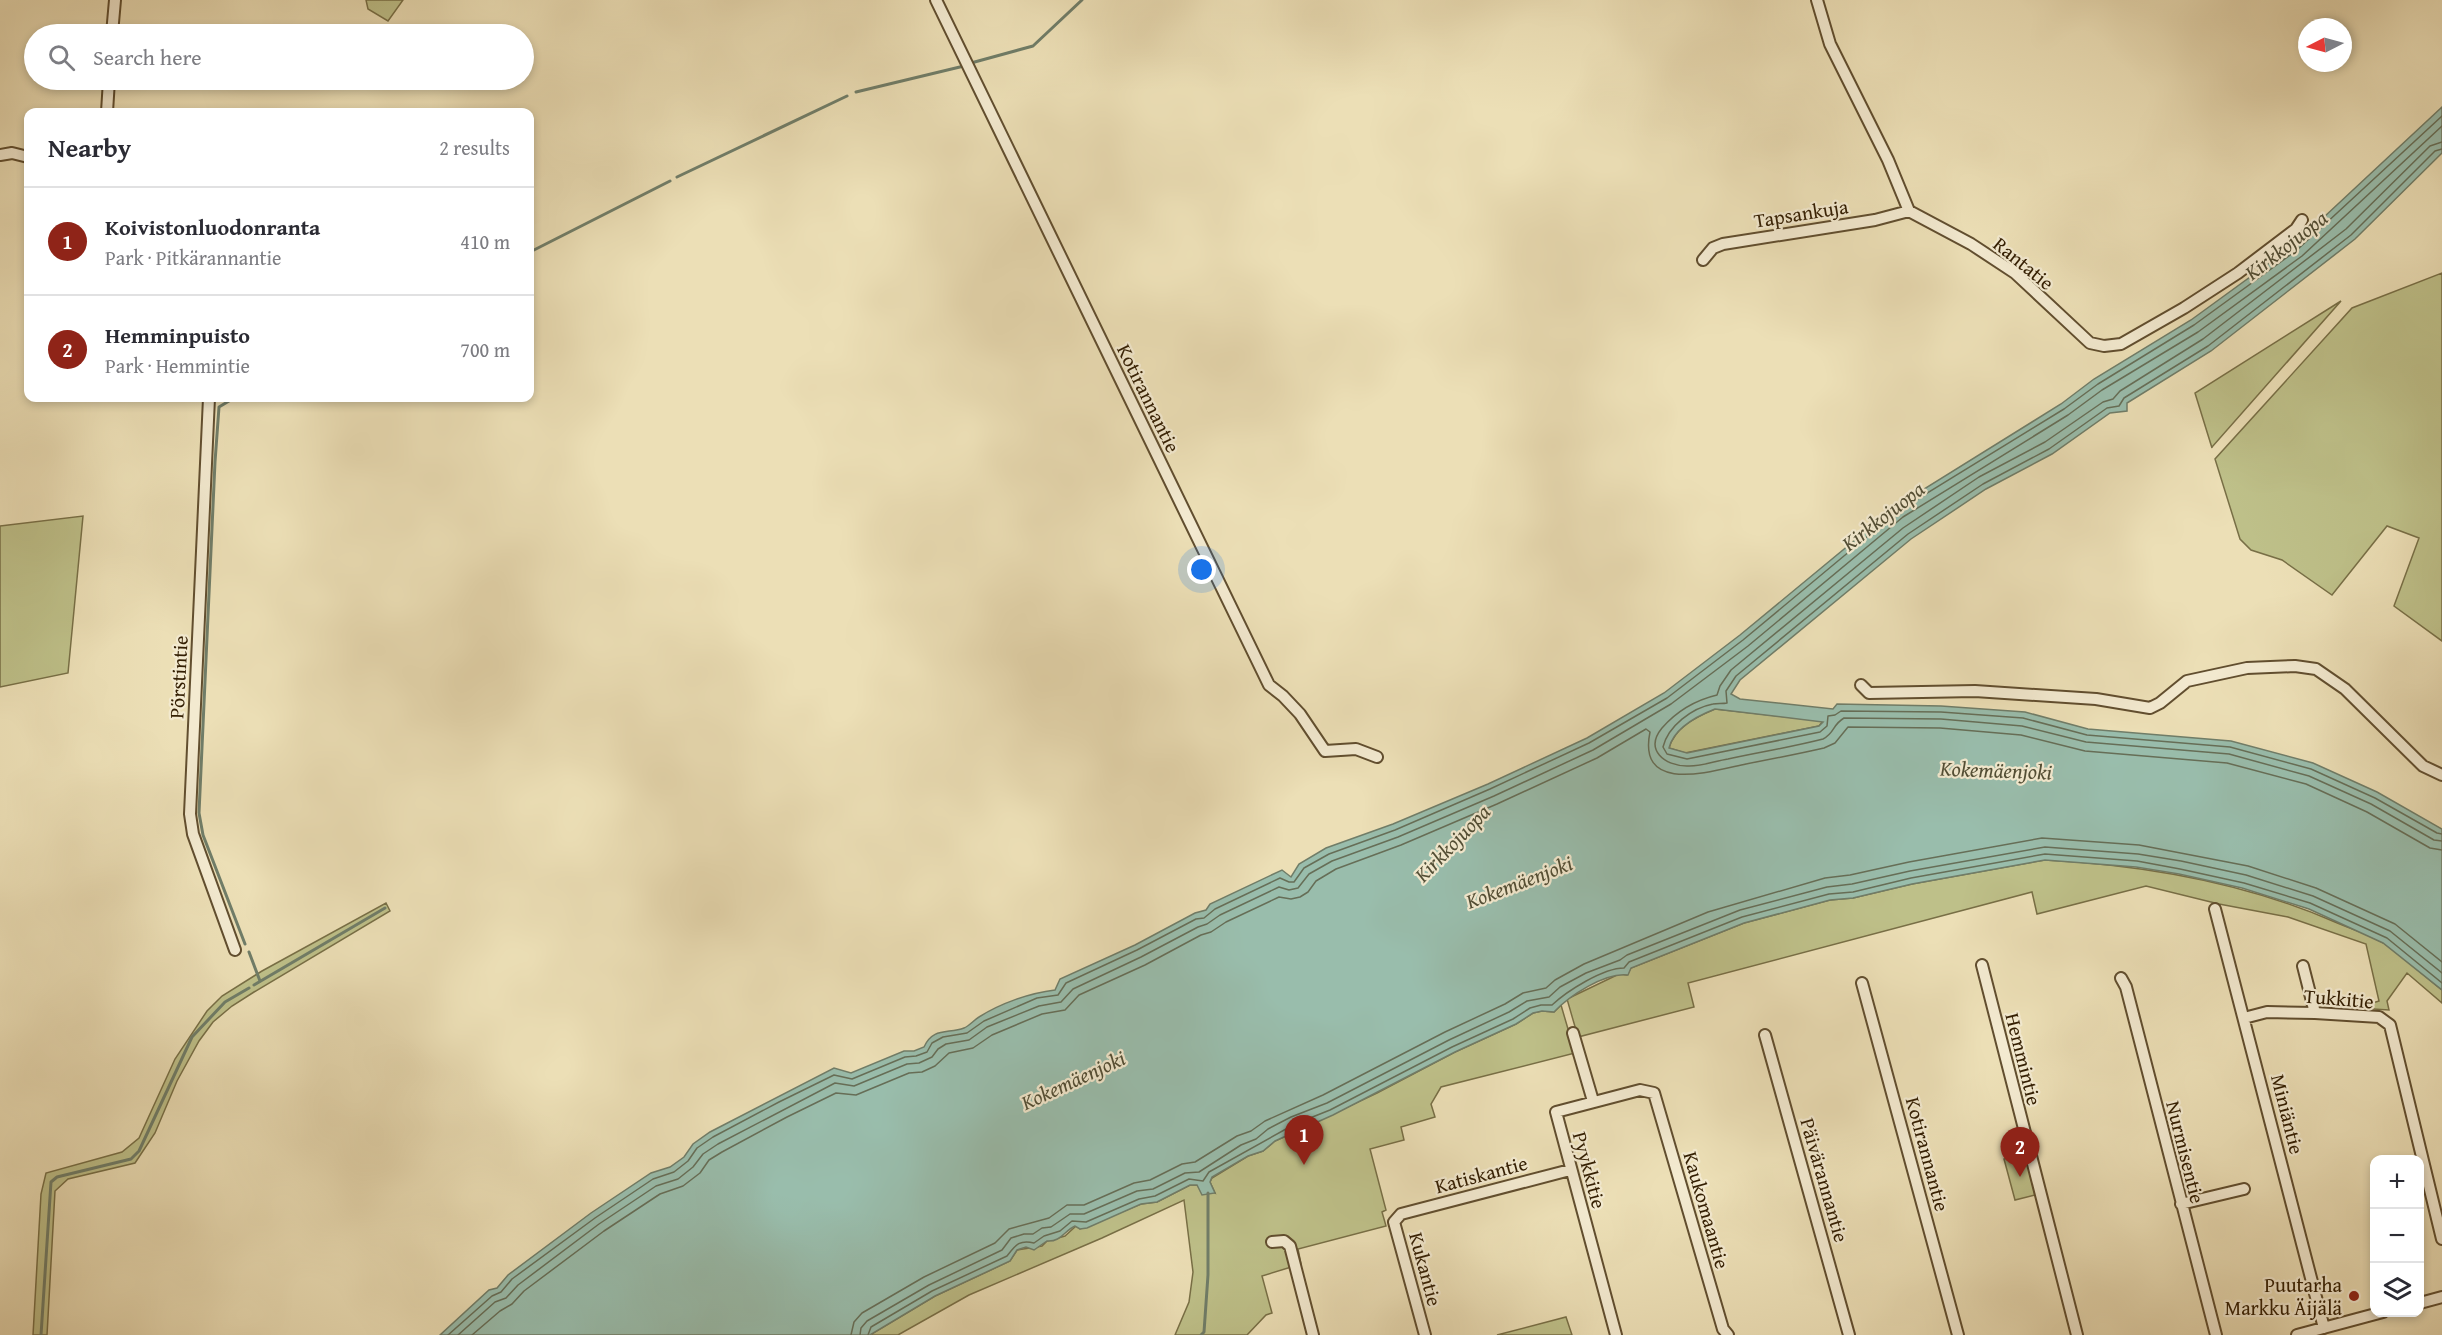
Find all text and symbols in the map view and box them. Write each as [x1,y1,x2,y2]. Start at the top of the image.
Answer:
north arrow [2298,18,2352,72]
search box [24,24,534,90]
icon: search [45,41,78,74]
text: Search here [93,41,202,73]
text: Nearby [48,128,131,167]
text: 2 results [439,133,510,162]
street label: Tapsankuja [1752,191,1851,235]
water label: Kirkkojuopa [2237,202,2334,288]
text: Koivistonluodonranta [105,211,320,243]
text: 1 [62,227,73,256]
text: 410 m [460,227,510,256]
street label: Rantatie [1987,229,2061,297]
text: Park · Pitkärannantie [105,243,281,272]
text: Hemminpuisto [105,319,250,351]
text: 2 [62,335,73,364]
text: 700 m [460,335,510,364]
street label: Kotirannantie [1110,339,1188,457]
text: Park · Hemmintie [105,351,250,380]
water label: Kirkkojuopa [1834,473,1931,559]
your location [1187,555,1216,584]
street label: Pörstintie [161,635,195,719]
water label: Kokemäenjoki [1938,753,2053,787]
water label: Kirkkojuopa [1406,797,1497,890]
water label: Kokemäenjoki [1460,847,1577,917]
street label: Tukkitie [2303,981,2375,1015]
street label: Hemmintie [1999,1010,2049,1108]
water label: Kokemäenjoki [1015,1042,1131,1118]
street label: Miniäntie [2264,1071,2312,1157]
street label: Kotirannantie [1899,1094,1957,1214]
street label: Nurmisentie [2159,1098,2213,1206]
street label: Päivärannantie [1793,1115,1857,1245]
pin: 1 [1284,1116,1324,1165]
street label: Pyykkitie [1566,1128,1614,1212]
pin: 2 [2000,1128,2040,1177]
street label: Katiskantie [1431,1148,1531,1200]
street label: Kaukomaantie [1676,1148,1738,1272]
map controls [2370,1155,2424,1317]
button: + [2370,1155,2424,1209]
button: − [2370,1209,2424,1263]
street label: Kukantie [1402,1229,1450,1309]
button: layers [2370,1263,2424,1317]
place label: Puutarha Markku Äijälä [2225,1270,2343,1322]
marker: Puutarha Markku Äijälä [2347,1289,2361,1303]

